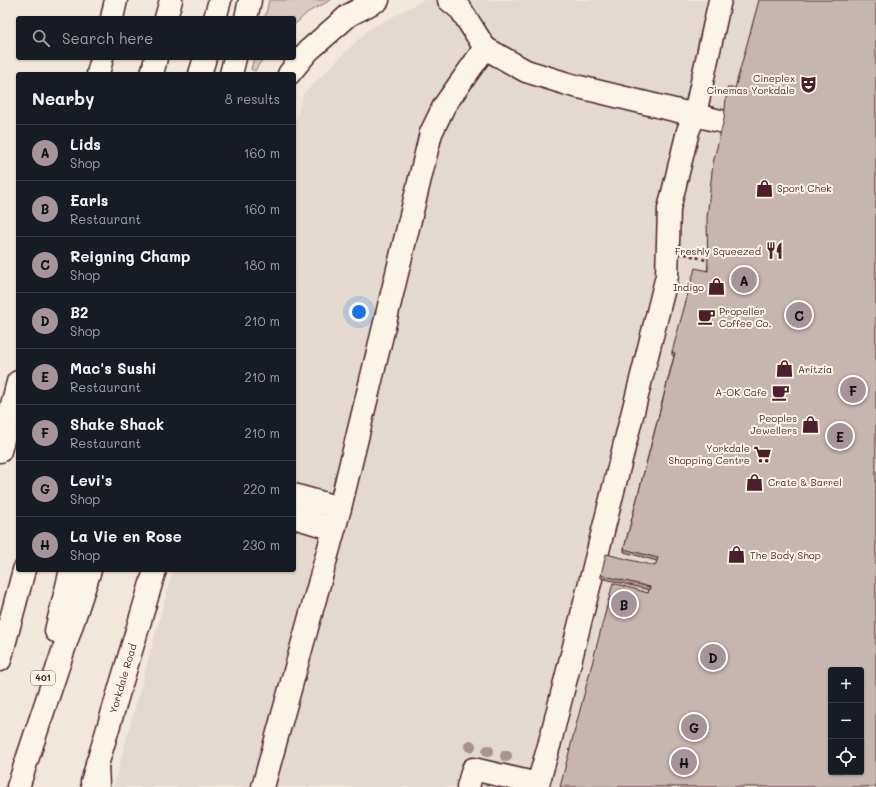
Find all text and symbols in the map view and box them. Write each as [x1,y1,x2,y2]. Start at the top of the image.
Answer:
search box [16,16,296,60]
icon: search [30,27,52,49]
text: Search here [62,28,153,48]
place label: Cineplex Cinemas Yorkdale [707,71,795,97]
theatre icon: Cineplex Cinemas Yorkdale [798,74,818,94]
text: Nearby [32,87,94,109]
text: 8 results [225,90,280,107]
text: Lids [70,134,101,154]
text: A [40,144,50,161]
text: 160 m [244,144,280,161]
text: Shop [70,154,100,171]
shop icon: Sport Chek [754,178,774,198]
place label: Sport Chek [777,181,832,195]
text: Earls [70,190,108,210]
text: B [41,200,49,217]
text: 160 m [244,200,280,217]
text: Restaurant [70,210,141,227]
restaurant icon: Freshly Squeezed [764,241,784,261]
place label: Freshly Squeezed [675,244,761,258]
text: Reigning Champ [70,246,190,266]
text: C [40,256,50,273]
text: 180 m [244,256,280,273]
pin: A [731,265,757,295]
text: Shop [70,266,100,283]
shop icon: Indigo [707,277,727,297]
place label: Indigo [673,280,704,294]
pin: C [786,300,812,330]
text: B2 [70,302,89,322]
your location [349,302,369,322]
place label: Propeller Coffee Co. [719,304,771,330]
cafe icon: Propeller Coffee Co. [696,307,716,327]
text: D [40,312,50,329]
text: 210 m [244,312,280,329]
text: Shop [70,322,100,339]
text: Mac's Sushi [70,358,157,378]
shop icon: Aritzia [775,359,795,379]
place label: Aritzia [798,362,832,376]
text: E [41,368,49,385]
text: 210 m [244,368,280,385]
pin: F [840,375,866,405]
text: Restaurant [70,378,141,395]
cafe icon: A-OK Cafe [770,382,790,402]
place label: A-OK Cafe [715,385,767,399]
place label: Peoples Jewellers [750,411,797,437]
text: Shake Shack [70,414,164,434]
shop icon: Peoples Jewellers [800,414,820,434]
pin: E [827,421,853,451]
text: F [41,424,49,441]
text: 210 m [244,424,280,441]
text: Restaurant [70,434,141,451]
place label: Yorkdale Shopping Centre [668,441,750,467]
supermarket icon: Yorkdale Shopping Centre [753,444,773,464]
text: Levi's [70,470,112,490]
shop icon: Crate & Barrel [745,472,765,492]
place label: Crate & Barrel [768,475,842,489]
text: G [40,480,50,497]
text: 220 m [243,480,280,497]
text: Shop [70,490,100,507]
text: La Vie en Rose [70,526,182,546]
text: H [40,536,50,553]
text: 230 m [243,536,280,553]
shop icon: The Body Shop [727,545,747,565]
text: Shop [70,546,100,563]
place label: The Body Shop [750,548,821,562]
pin: B [611,589,637,619]
street label: Yorkdale Road [106,642,140,715]
pin: D [700,642,726,672]
map controls [828,667,864,775]
button: + [828,667,864,703]
road number: 401 [31,671,55,685]
button: − [828,703,864,739]
pin: G [681,712,707,742]
button: locate [828,739,864,775]
pin: H [671,747,697,777]

